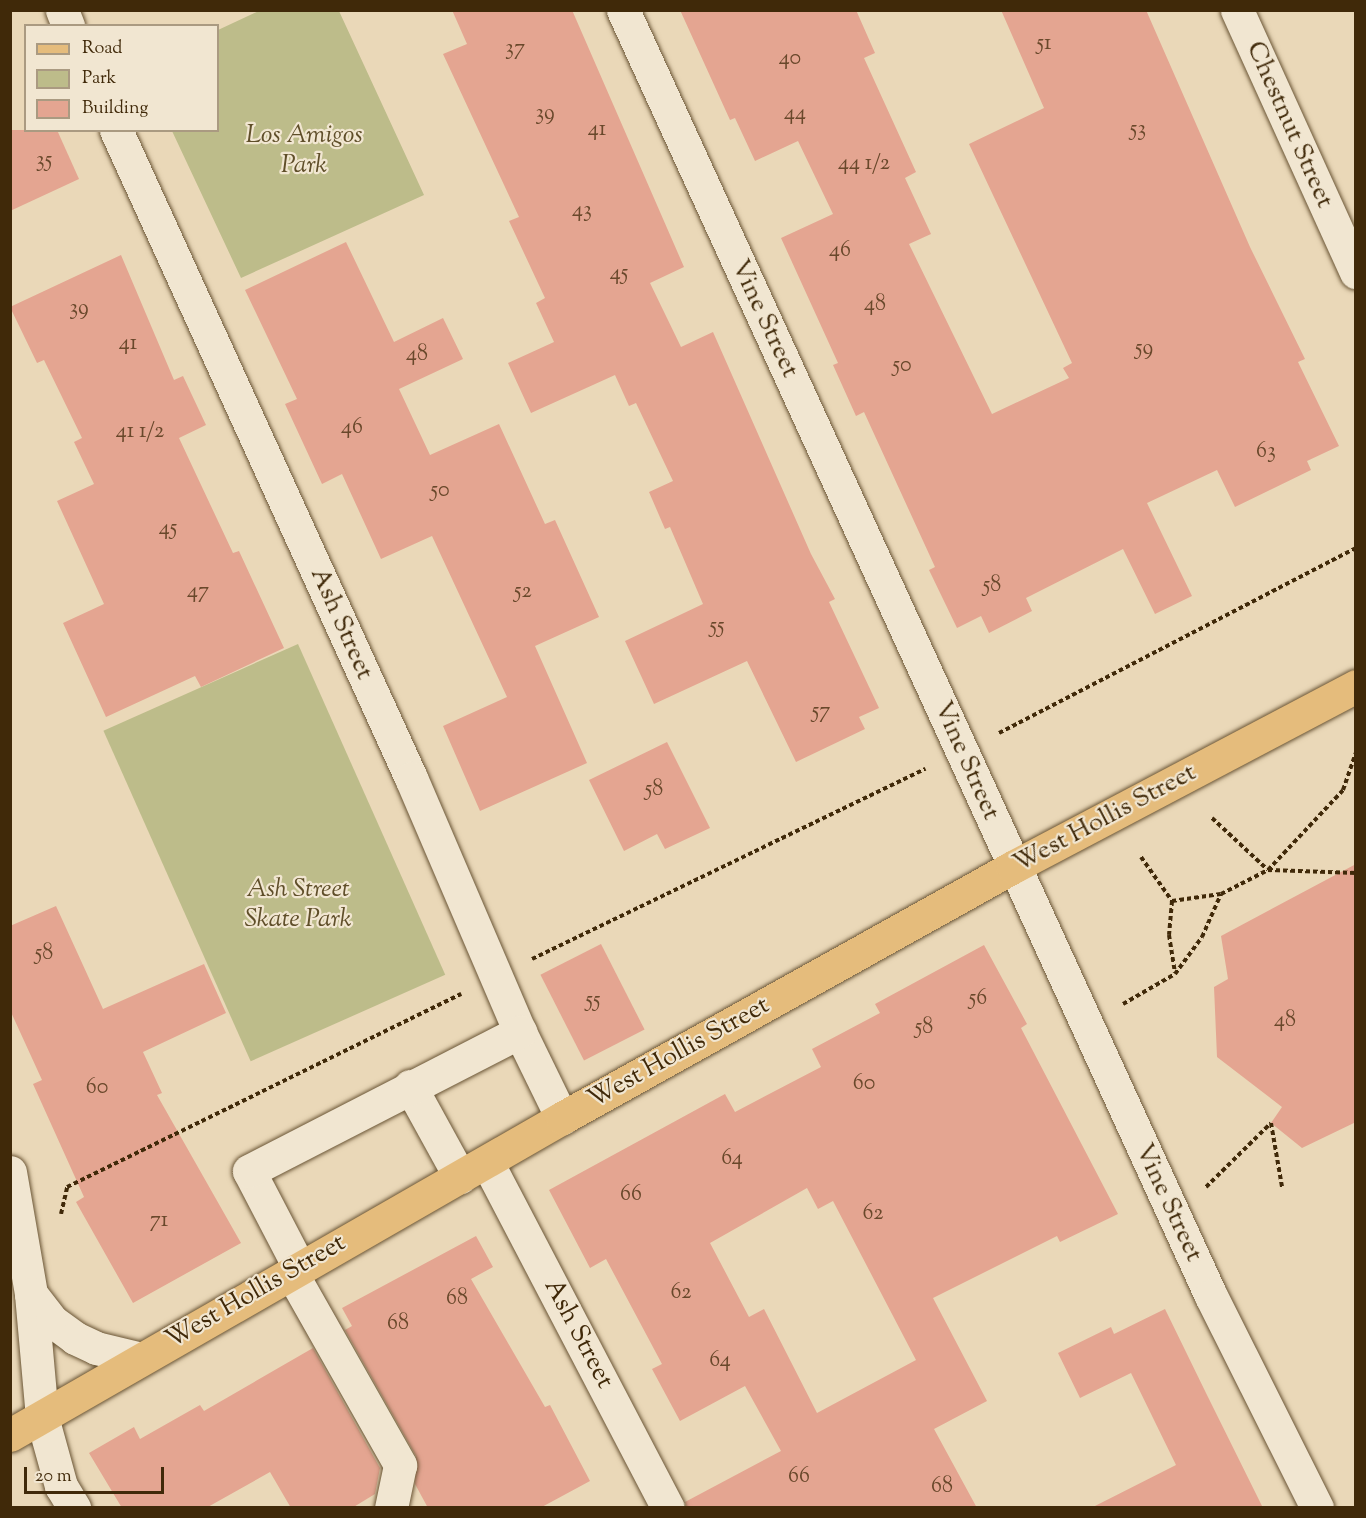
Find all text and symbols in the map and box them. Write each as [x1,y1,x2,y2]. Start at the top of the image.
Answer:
legend [24,24,219,132]
house number: 51 [1036,32,1052,58]
text: Road [82,36,122,62]
house number: 37 [505,37,525,63]
street label: Chestnut Street [1238,37,1340,213]
house number: 40 [779,47,801,73]
text: Park [82,66,116,92]
text: Building [82,96,148,122]
house number: 39 [535,102,555,128]
house number: 44 [784,102,806,128]
house number: 41 [588,118,606,144]
house number: 53 [1130,118,1146,144]
park label: Los Amigos Park [245,120,363,182]
house number: 35 [36,149,52,175]
house number: 44 1/2 [838,152,890,178]
house number: 43 [572,199,592,225]
house number: 46 [829,239,851,265]
street label: Vine Street [723,255,805,383]
house number: 45 [610,262,628,288]
house number: 48 [864,293,886,319]
house number: 39 [69,297,89,323]
house number: 41 [119,332,137,358]
house number: 59 [1135,337,1153,363]
house number: 48 [406,343,428,369]
house number: 50 [892,354,912,380]
house number: 46 [341,416,363,442]
house number: 41 1/2 [116,420,164,446]
house number: 63 [1256,440,1276,466]
house number: 50 [430,479,450,505]
house number: 45 [159,517,177,543]
street label: Ash Street [302,563,380,685]
house number: 58 [983,574,1001,600]
house number: 47 [187,580,209,606]
house number: 52 [514,580,532,606]
house number: 55 [709,615,725,641]
street label: Vine Street [926,697,1006,825]
house number: 57 [812,700,830,726]
street label: West Hollis Street [1008,758,1202,880]
house number: 58 [645,778,663,804]
park label: Ash Street Skate Park [245,874,351,936]
house number: 58 [35,942,53,968]
house number: 56 [969,987,987,1013]
house number: 55 [585,989,601,1015]
street label: West Hollis Street [583,990,775,1116]
house number: 48 [1274,1009,1296,1035]
house number: 58 [915,1016,933,1042]
house number: 60 [853,1072,875,1098]
house number: 60 [86,1076,108,1102]
street label: Vine Street [1127,1139,1209,1267]
house number: 64 [721,1147,743,1173]
house number: 66 [620,1183,642,1209]
house number: 62 [862,1202,884,1228]
house number: 71 [150,1209,168,1235]
street label: West Hollis Street [160,1228,352,1356]
street label: Ash Street [536,1274,620,1394]
house number: 62 [670,1281,692,1307]
house number: 68 [446,1287,468,1313]
house number: 68 [387,1312,409,1338]
house number: 64 [709,1349,731,1375]
scale bar [27,1455,166,1493]
text: 20 m [35,1464,72,1490]
house number: 66 [788,1465,810,1491]
house number: 68 [931,1475,953,1501]

